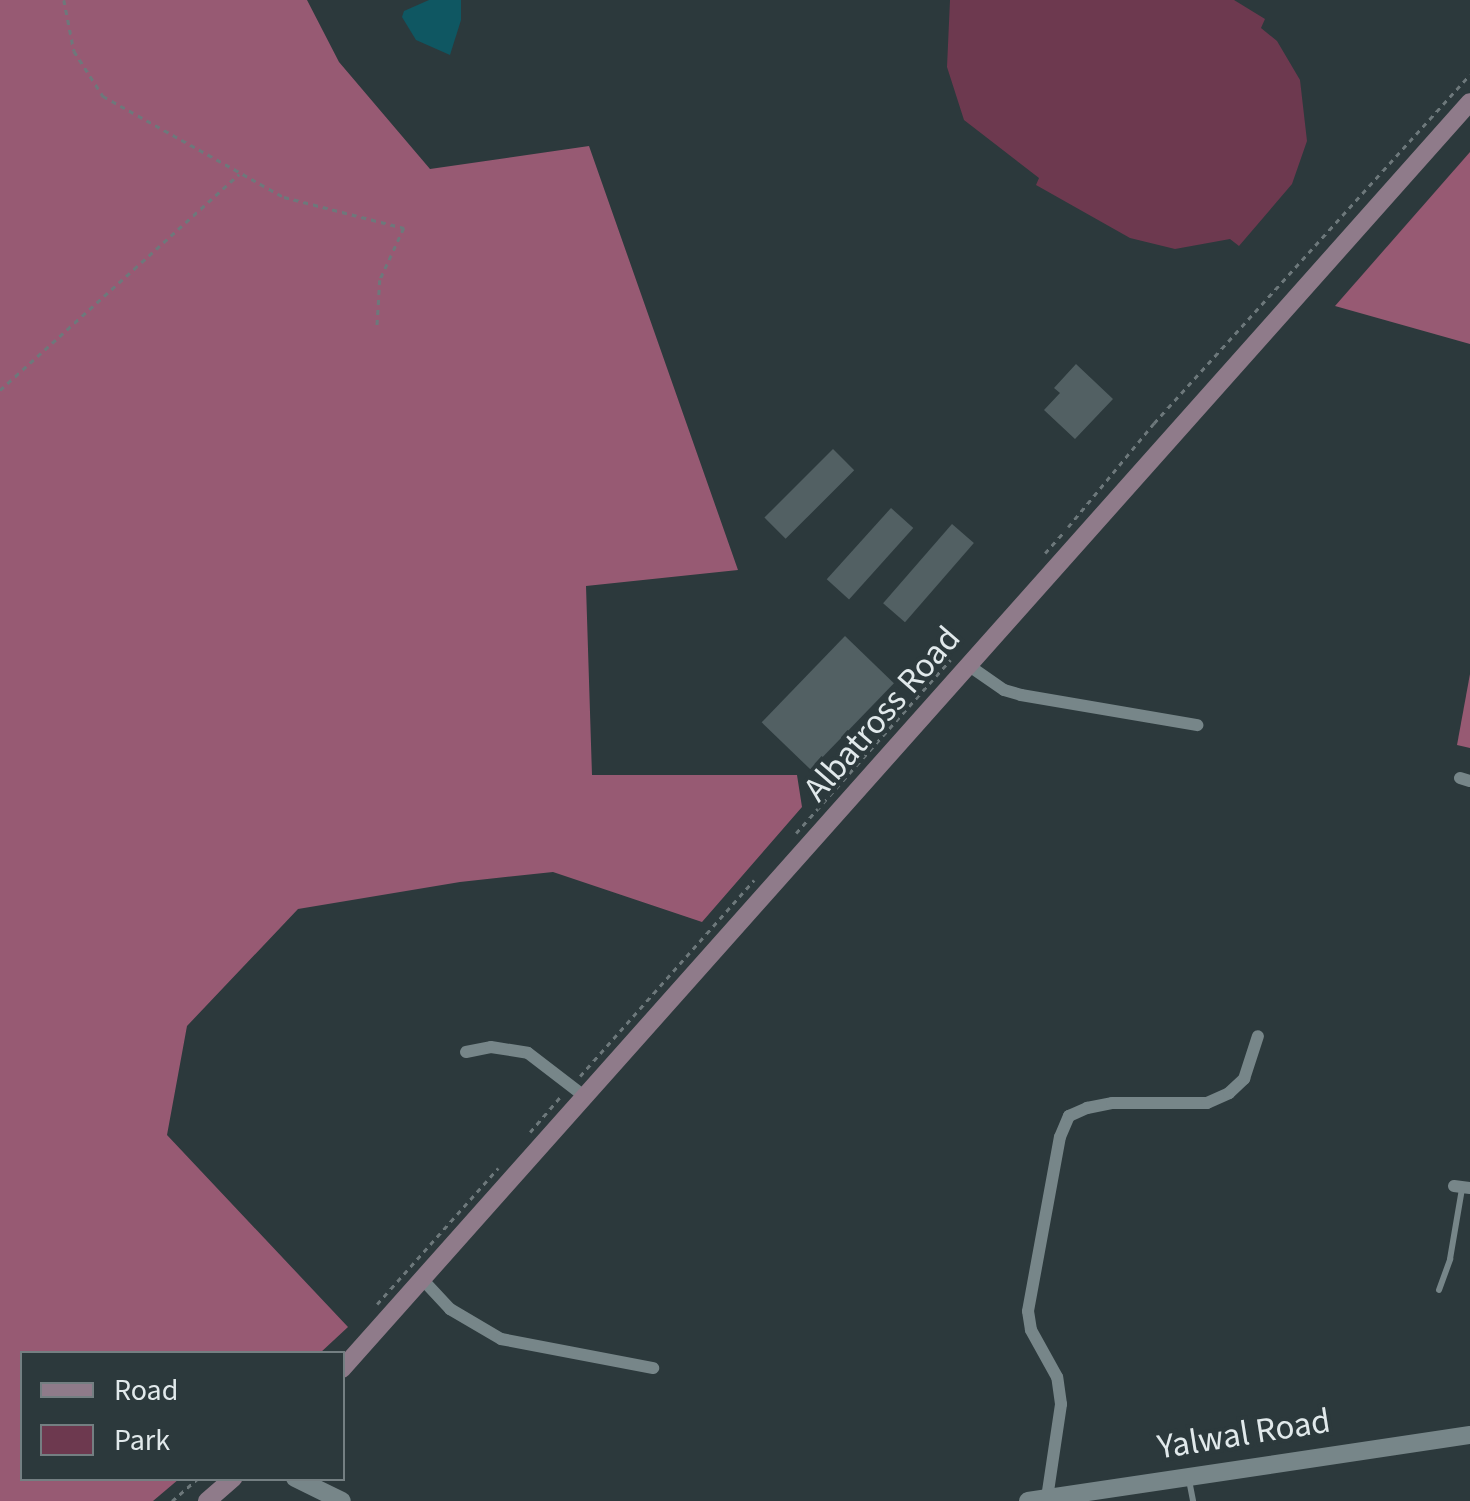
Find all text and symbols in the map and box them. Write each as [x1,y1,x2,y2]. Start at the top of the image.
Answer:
street label: Albatross Road [795,618,969,810]
legend [20,1351,345,1481]
text: Road [114,1369,178,1412]
street label: Yalwal Road [1155,1400,1333,1468]
text: Park [114,1419,170,1462]

